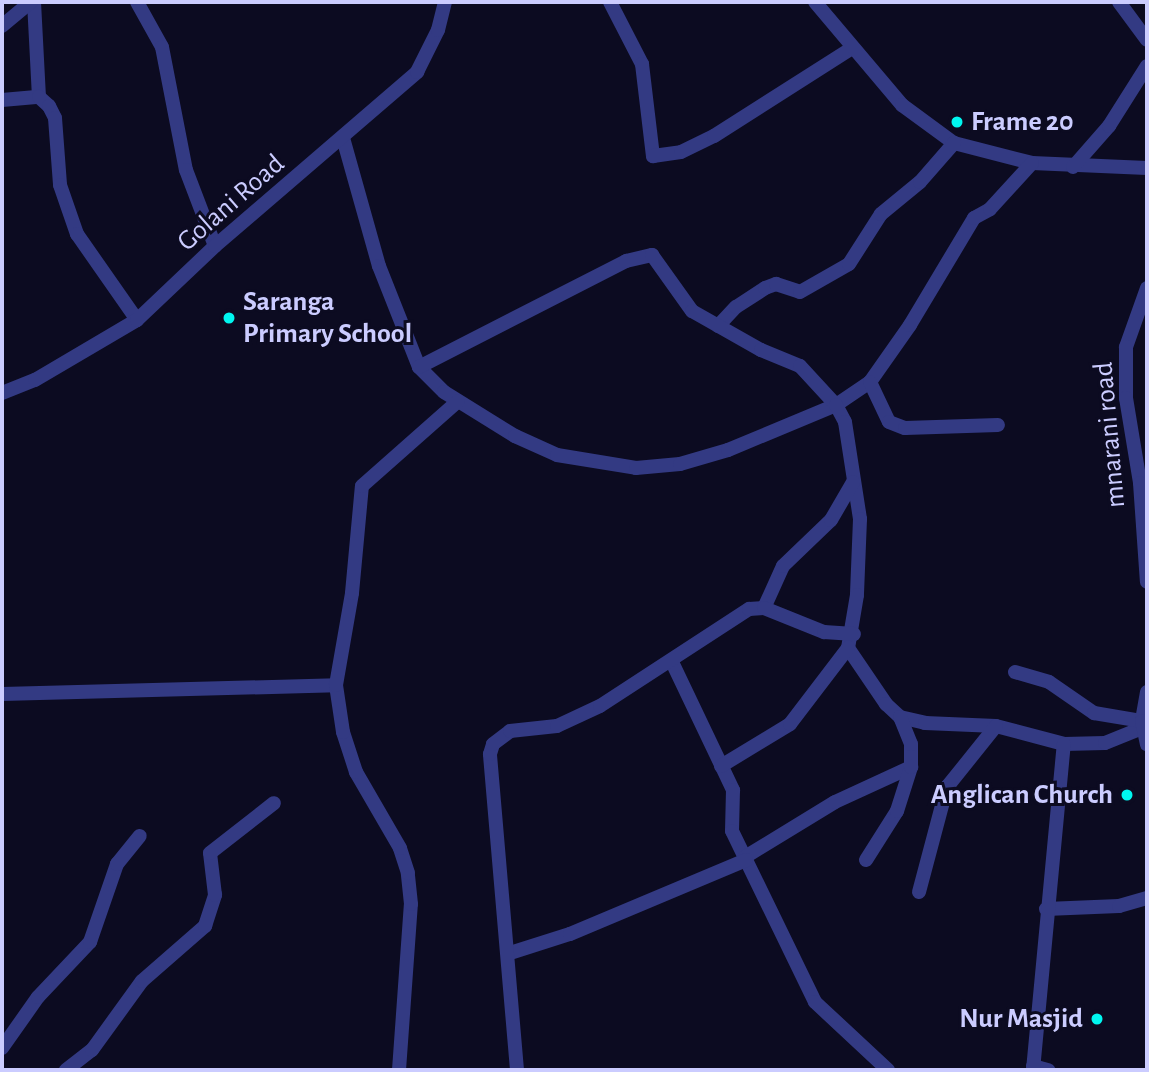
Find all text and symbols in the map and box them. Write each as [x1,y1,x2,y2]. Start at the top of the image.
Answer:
place label: Frame 20 [971,105,1074,139]
marker: Frame 20 [949,114,965,130]
street label: Golani Road [171,147,291,259]
place label: Saranga Primary School [243,285,412,351]
marker: Saranga Primary School [221,310,237,326]
street label: mnarani road [1087,360,1133,510]
place label: Anglican Church [931,778,1113,812]
marker: Anglican Church [1119,787,1135,803]
place label: Nur Masjid [959,1002,1083,1036]
marker: Nur Masjid [1089,1011,1105,1027]

